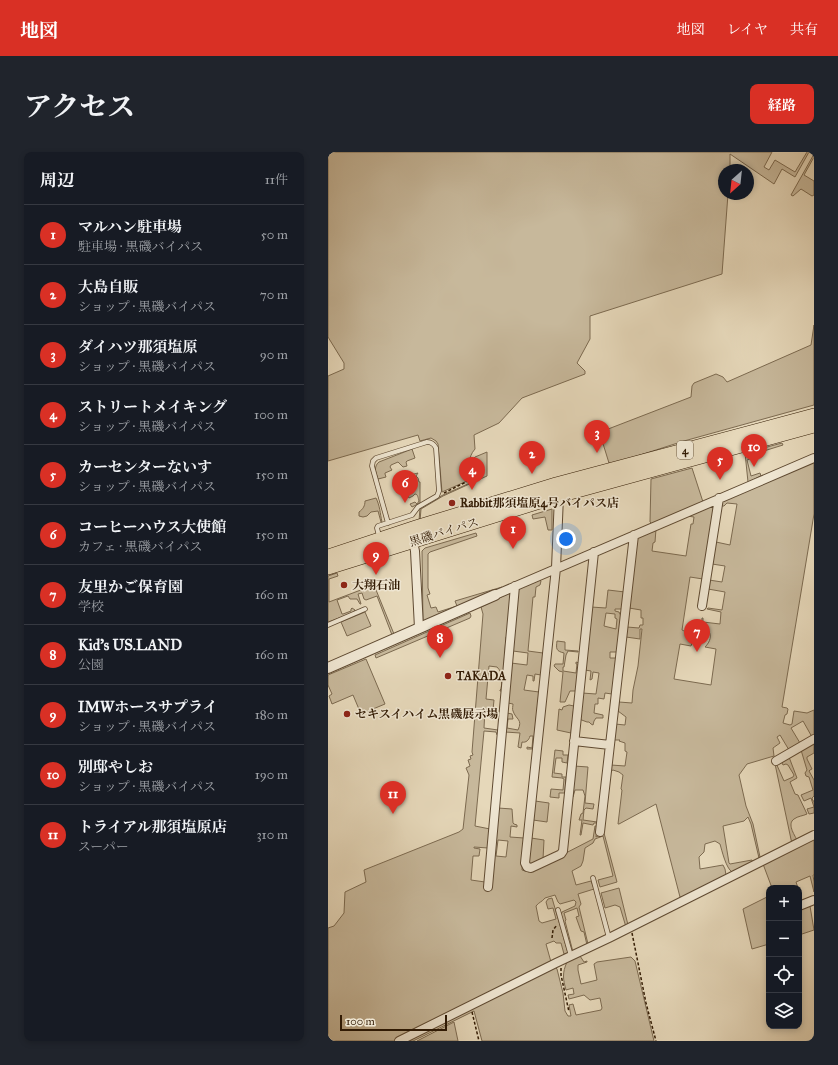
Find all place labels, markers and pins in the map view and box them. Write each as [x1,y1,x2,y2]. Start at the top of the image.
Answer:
pin: 3 [584,420,610,453]
pin: 10 [741,434,767,467]
pin: 2 [519,441,545,474]
pin: 5 [707,447,733,480]
pin: 4 [459,457,485,490]
pin: 6 [392,470,418,503]
place label: Rabbit那須塩原4号バイパス店 [460,496,619,511]
marker: Rabbit那須塩原4号バイパス店 [447,498,457,508]
pin: 1 [500,516,526,549]
pin: 9 [363,542,389,575]
place label: 大翔石油 [352,578,400,592]
marker: 大翔石油 [339,580,349,590]
pin: 7 [684,619,710,652]
pin: 8 [427,625,453,658]
place label: TAKADA [455,669,507,683]
marker: TAKADA [443,671,453,681]
place label: セキスイハイム黒磯展示場 [355,707,498,721]
marker: セキスイハイム黒磯展示場 [342,709,352,719]
pin: 11 [380,781,406,814]

